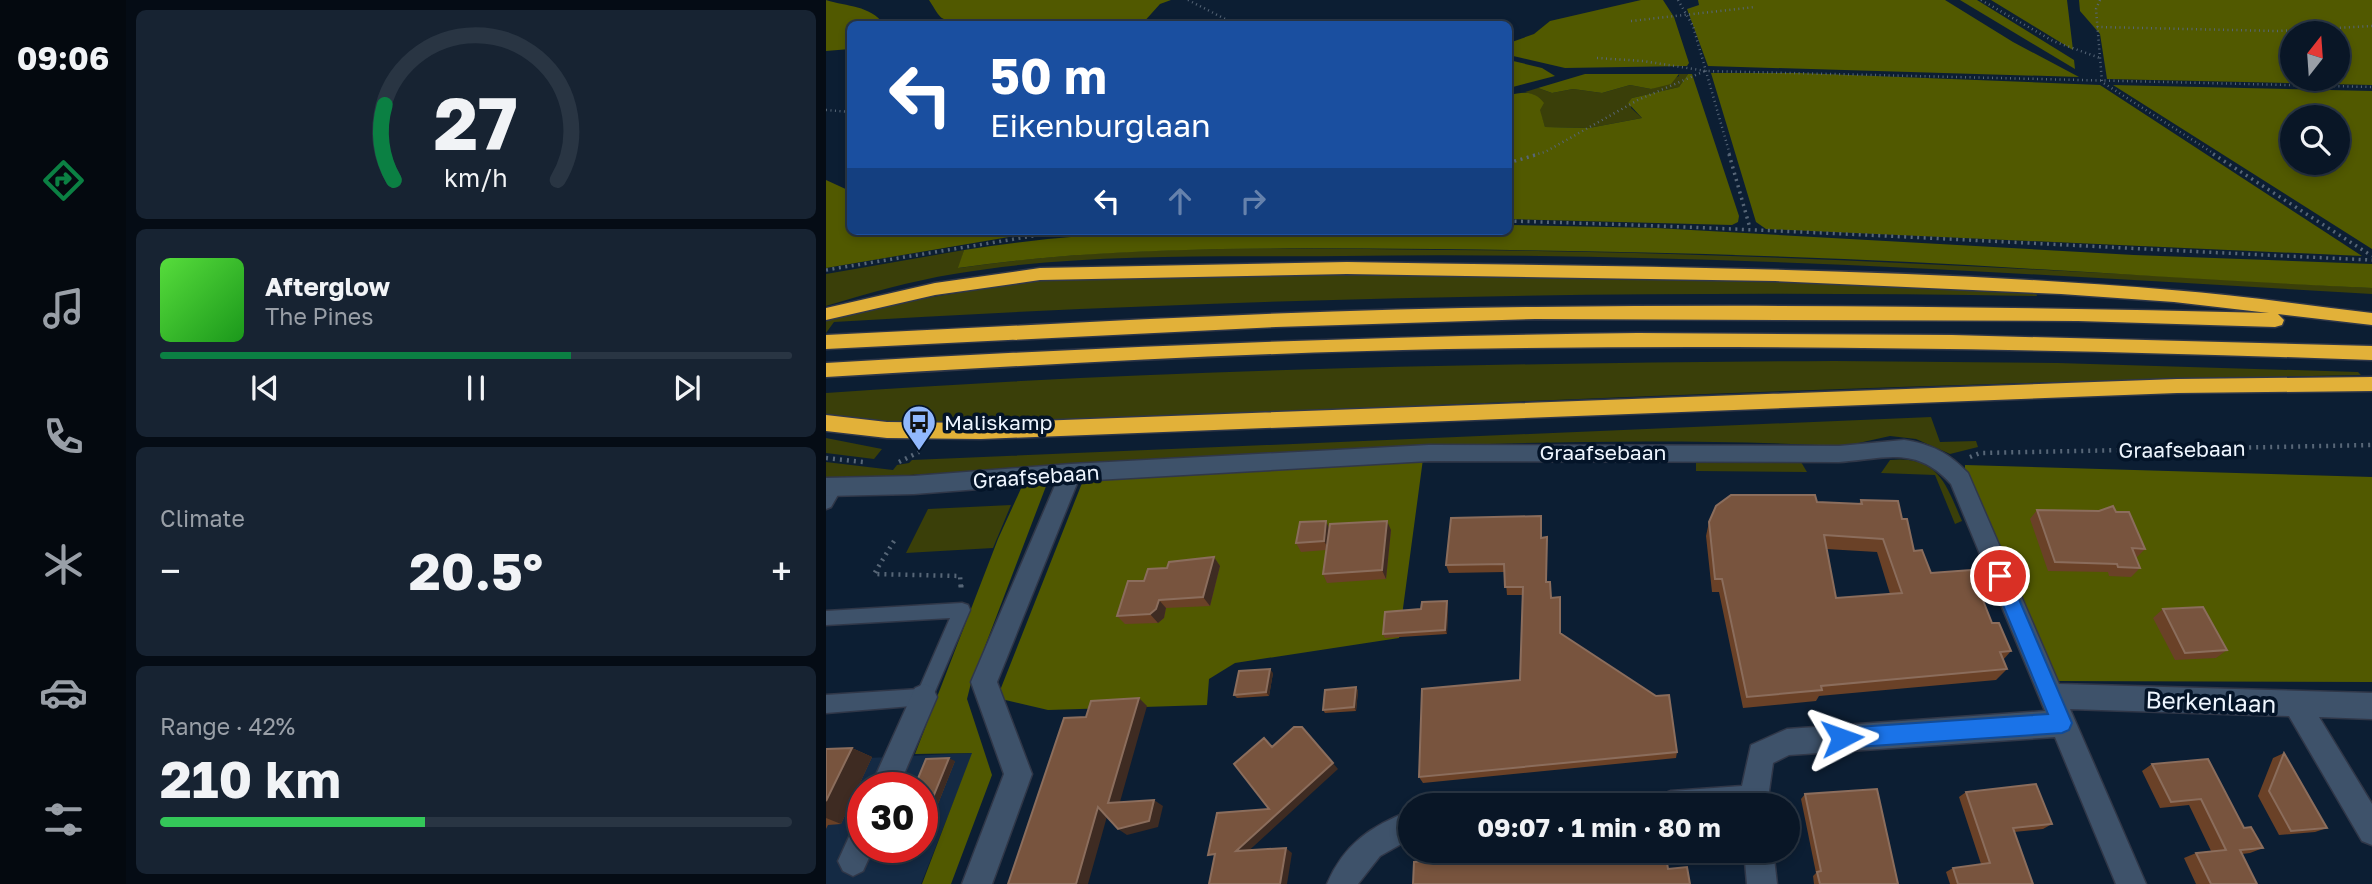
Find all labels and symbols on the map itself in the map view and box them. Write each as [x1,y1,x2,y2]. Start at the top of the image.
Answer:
north arrow [2280,21,2350,91]
bus stop icon: Maliskamp [900,403,938,452]
place label: Maliskamp [944,409,1052,435]
street label: Graafsebaan [2118,435,2246,463]
street label: Graafsebaan [1539,439,1667,465]
street label: Graafsebaan [972,459,1100,493]
pin [1970,546,2030,606]
street label: Berkenlaan [2145,684,2277,718]
position arrow [1805,701,1879,775]
speed limit sign: 30 [847,772,938,863]

